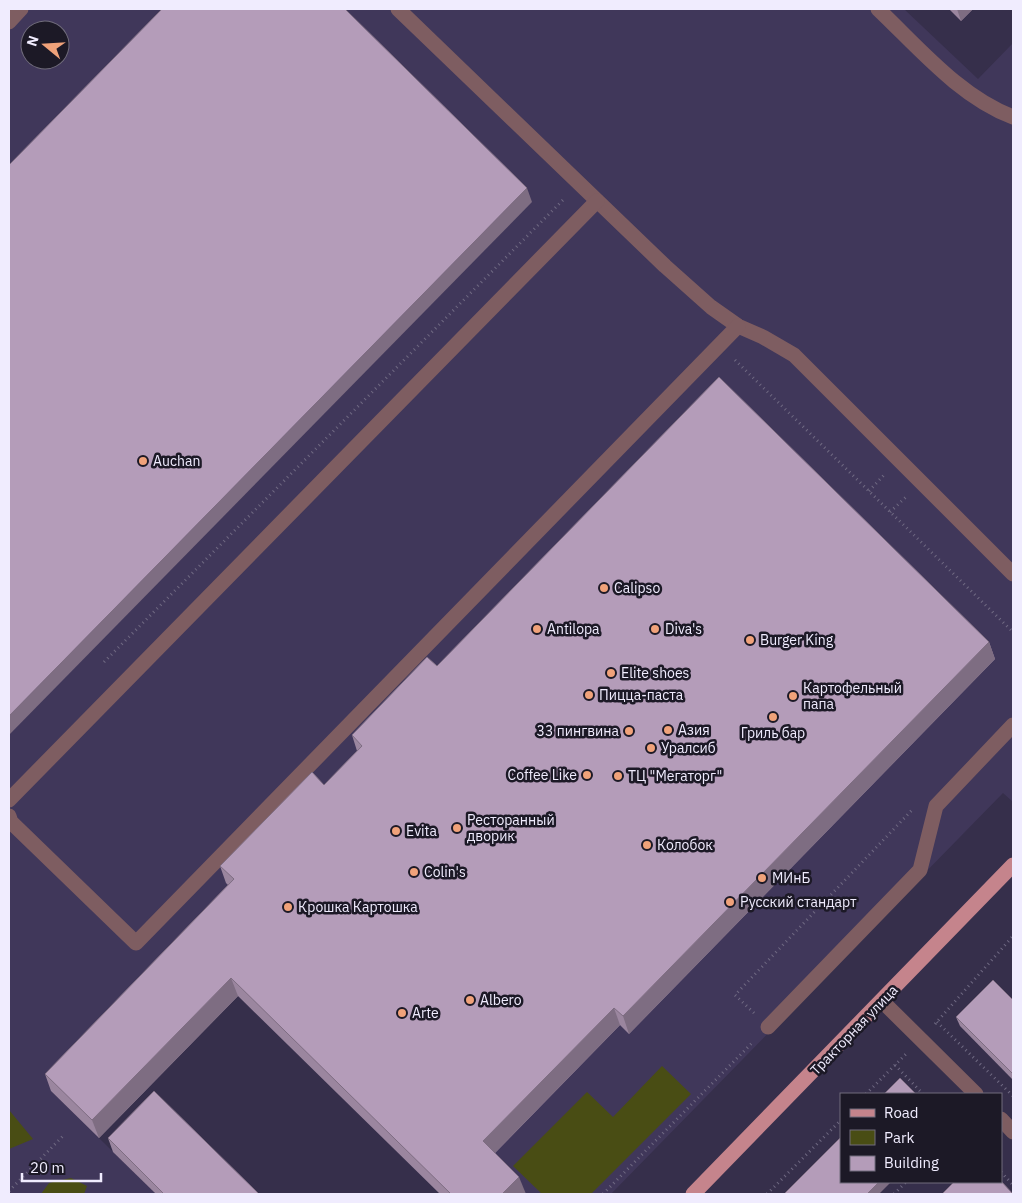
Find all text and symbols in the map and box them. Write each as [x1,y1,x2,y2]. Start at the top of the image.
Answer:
north arrow [20,20,70,70]
text: N [23,33,43,49]
place label: Auchan [153,452,200,470]
marker: Auchan [137,455,149,467]
place label: Calipso [614,579,660,597]
marker: Calipso [598,582,610,594]
place label: Antilopa [547,620,600,638]
place label: Diva's [665,620,702,638]
marker: Antilopa [531,623,543,635]
marker: Diva's [649,623,661,635]
place label: Burger King [760,631,834,649]
marker: Burger King [744,634,756,646]
place label: Elite shoes [621,664,690,682]
marker: Elite shoes [605,667,617,679]
place label: Картофельный папа [803,679,902,713]
place label: Пицца-паста [599,686,684,704]
marker: Пицца-паста [583,689,595,701]
marker: Картофельный папа [787,690,799,702]
marker: Гриль бар [767,711,779,723]
place label: Азия [678,721,710,739]
place label: 33 пингвина [537,722,620,740]
marker: Азия [662,724,674,736]
place label: Гриль бар [741,724,805,742]
marker: 33 пингвина [623,725,635,737]
place label: Уралсиб [661,739,716,757]
marker: Уралсиб [645,742,657,754]
place label: Coffee Like [508,766,577,784]
place label: ТЦ "Мегаторг" [628,767,722,785]
marker: Coffee Like [581,769,593,781]
marker: ТЦ "Мегаторг" [612,770,624,782]
place label: Ресторанный дворик [467,811,555,845]
place label: Evita [406,822,437,840]
marker: Ресторанный дворик [451,822,463,834]
marker: Evita [390,825,402,837]
place label: Колобок [657,836,713,854]
marker: Колобок [641,839,653,851]
place label: Colin's [424,863,466,881]
marker: Colin's [408,866,420,878]
place label: МИнБ [772,869,810,887]
marker: МИнБ [756,872,768,884]
place label: Русский стандарт [740,893,857,911]
marker: Русский стандарт [724,896,736,908]
place label: Крошка Картошка [298,898,418,916]
marker: Крошка Картошка [282,901,294,913]
street label: Тракторная улица [806,981,902,1079]
place label: Albero [480,991,522,1009]
marker: Albero [464,994,476,1006]
place label: Arte [412,1004,439,1022]
marker: Arte [396,1007,408,1019]
legend [840,1093,1002,1183]
text: Road [884,1103,919,1122]
text: Park [884,1128,914,1147]
scale bar [22,1150,101,1182]
text: Building [884,1153,939,1172]
text: 20 m [30,1158,65,1177]

